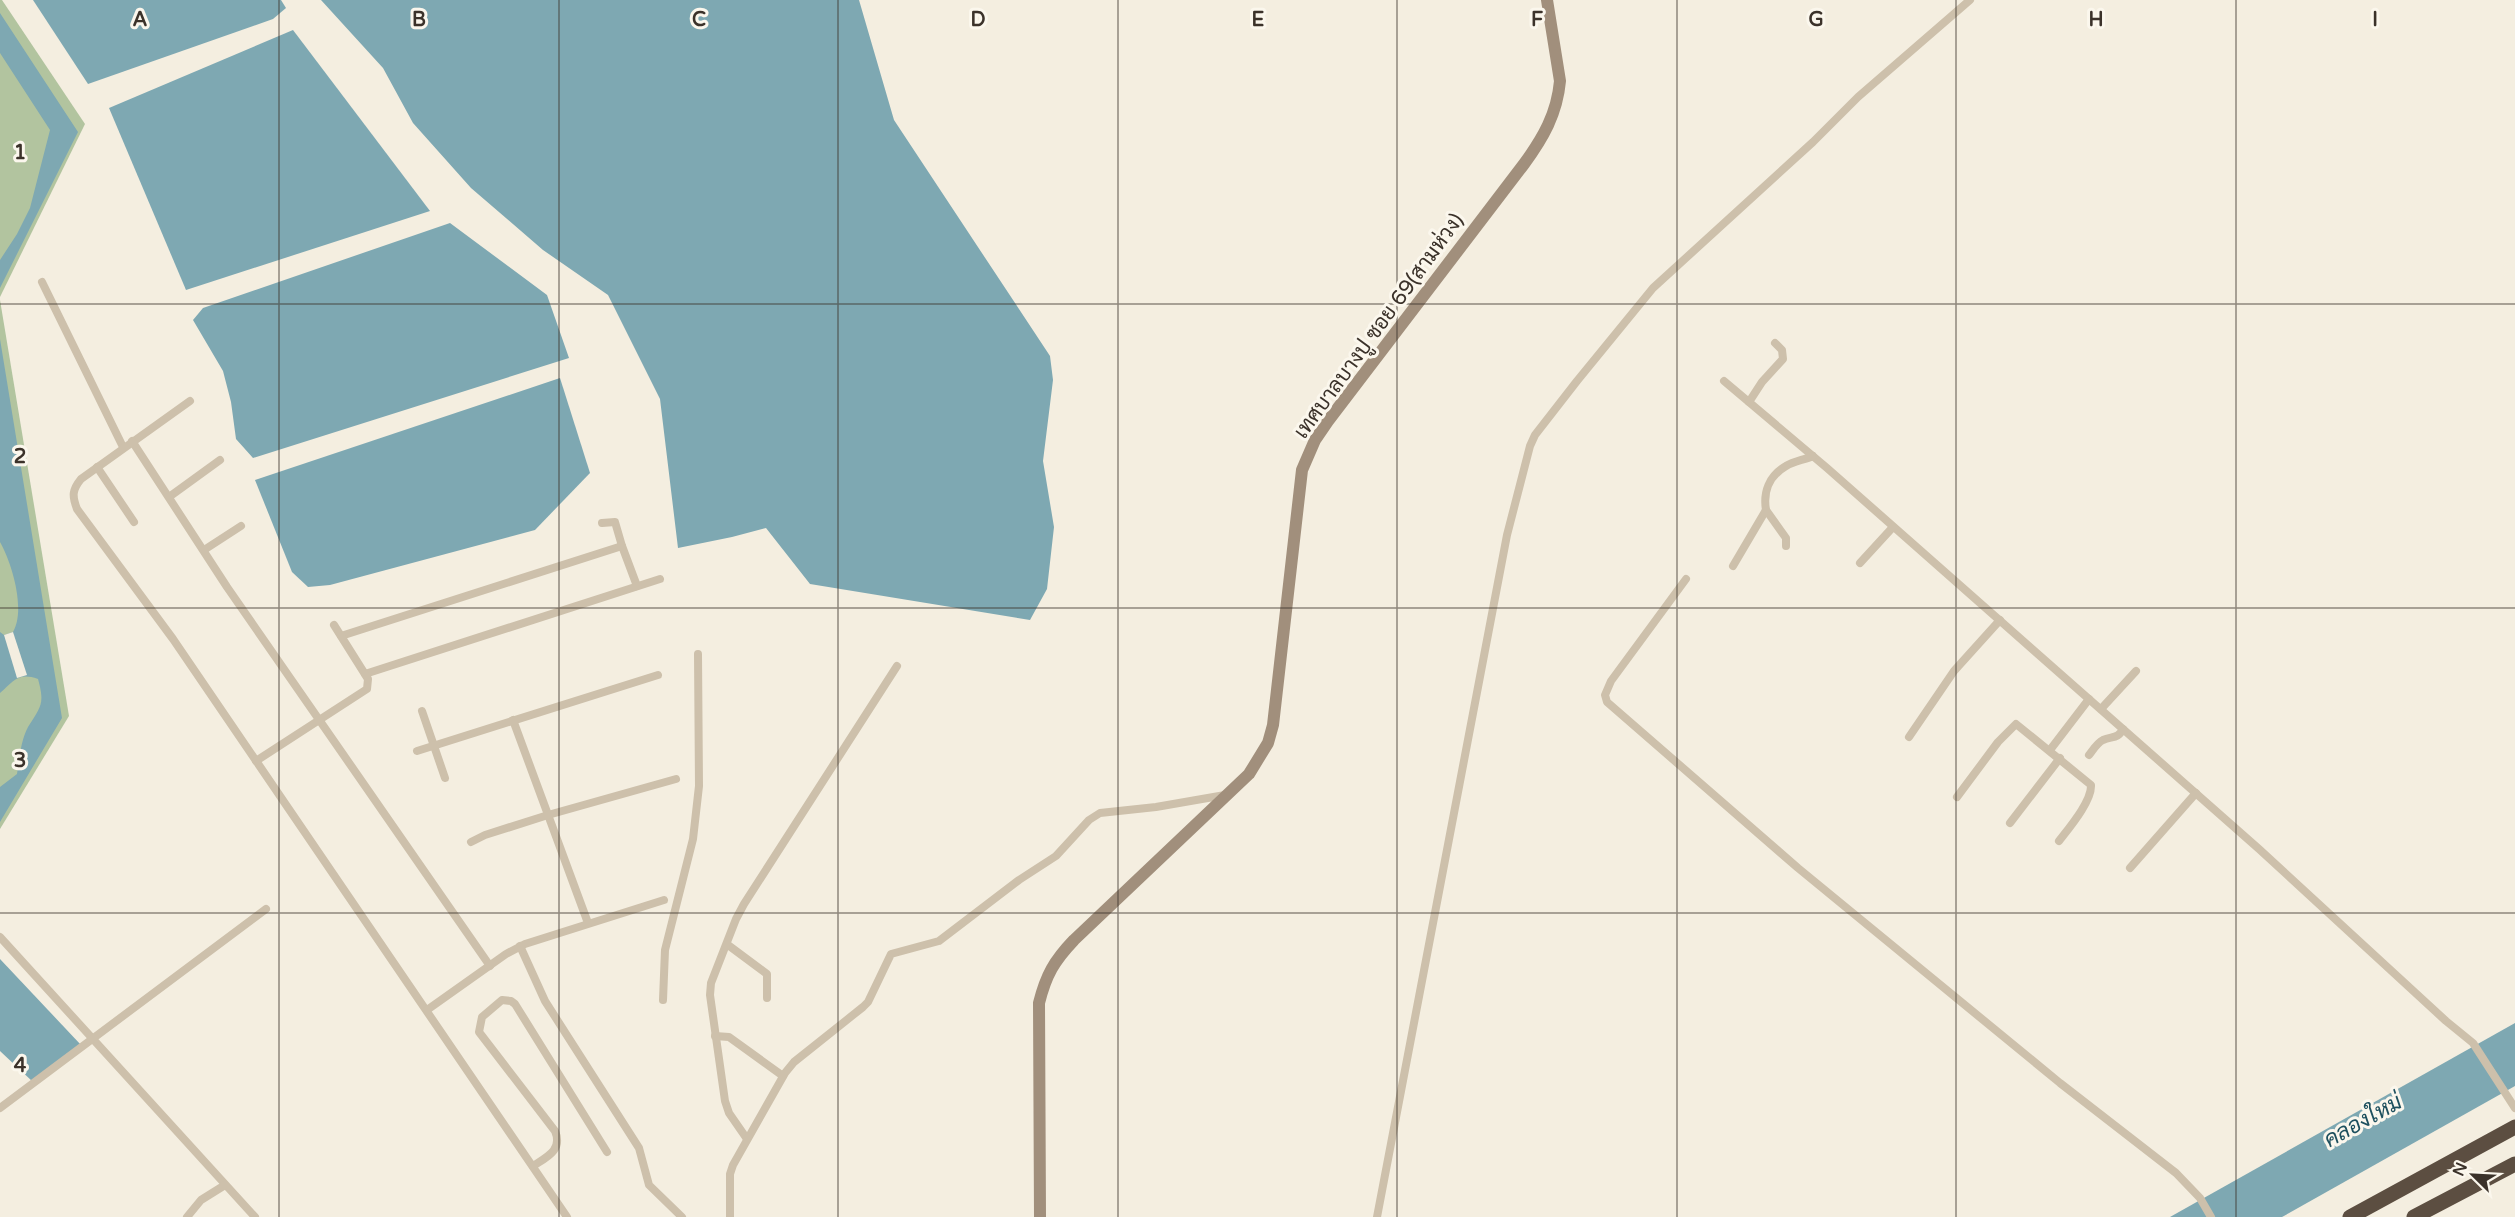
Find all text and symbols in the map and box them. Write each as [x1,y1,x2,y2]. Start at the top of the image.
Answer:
text: A [133,8,148,32]
text: B [412,8,426,32]
text: C [692,8,706,32]
text: D [970,8,986,32]
text: E [1252,8,1265,32]
text: F [1531,8,1543,32]
text: G [1808,8,1824,32]
text: H [2088,8,2104,32]
text: I [2372,8,2378,32]
text: 1 [14,141,26,165]
street label: เทศบาลบางปู ซอย 69(สามห่วง) [1289,208,1471,445]
text: 2 [14,445,26,469]
text: 3 [14,749,26,773]
text: 4 [14,1054,27,1078]
water label: คลองใหม่ [2319,1087,2407,1153]
north arrow [2443,1145,2503,1205]
text: N [2448,1159,2472,1179]

